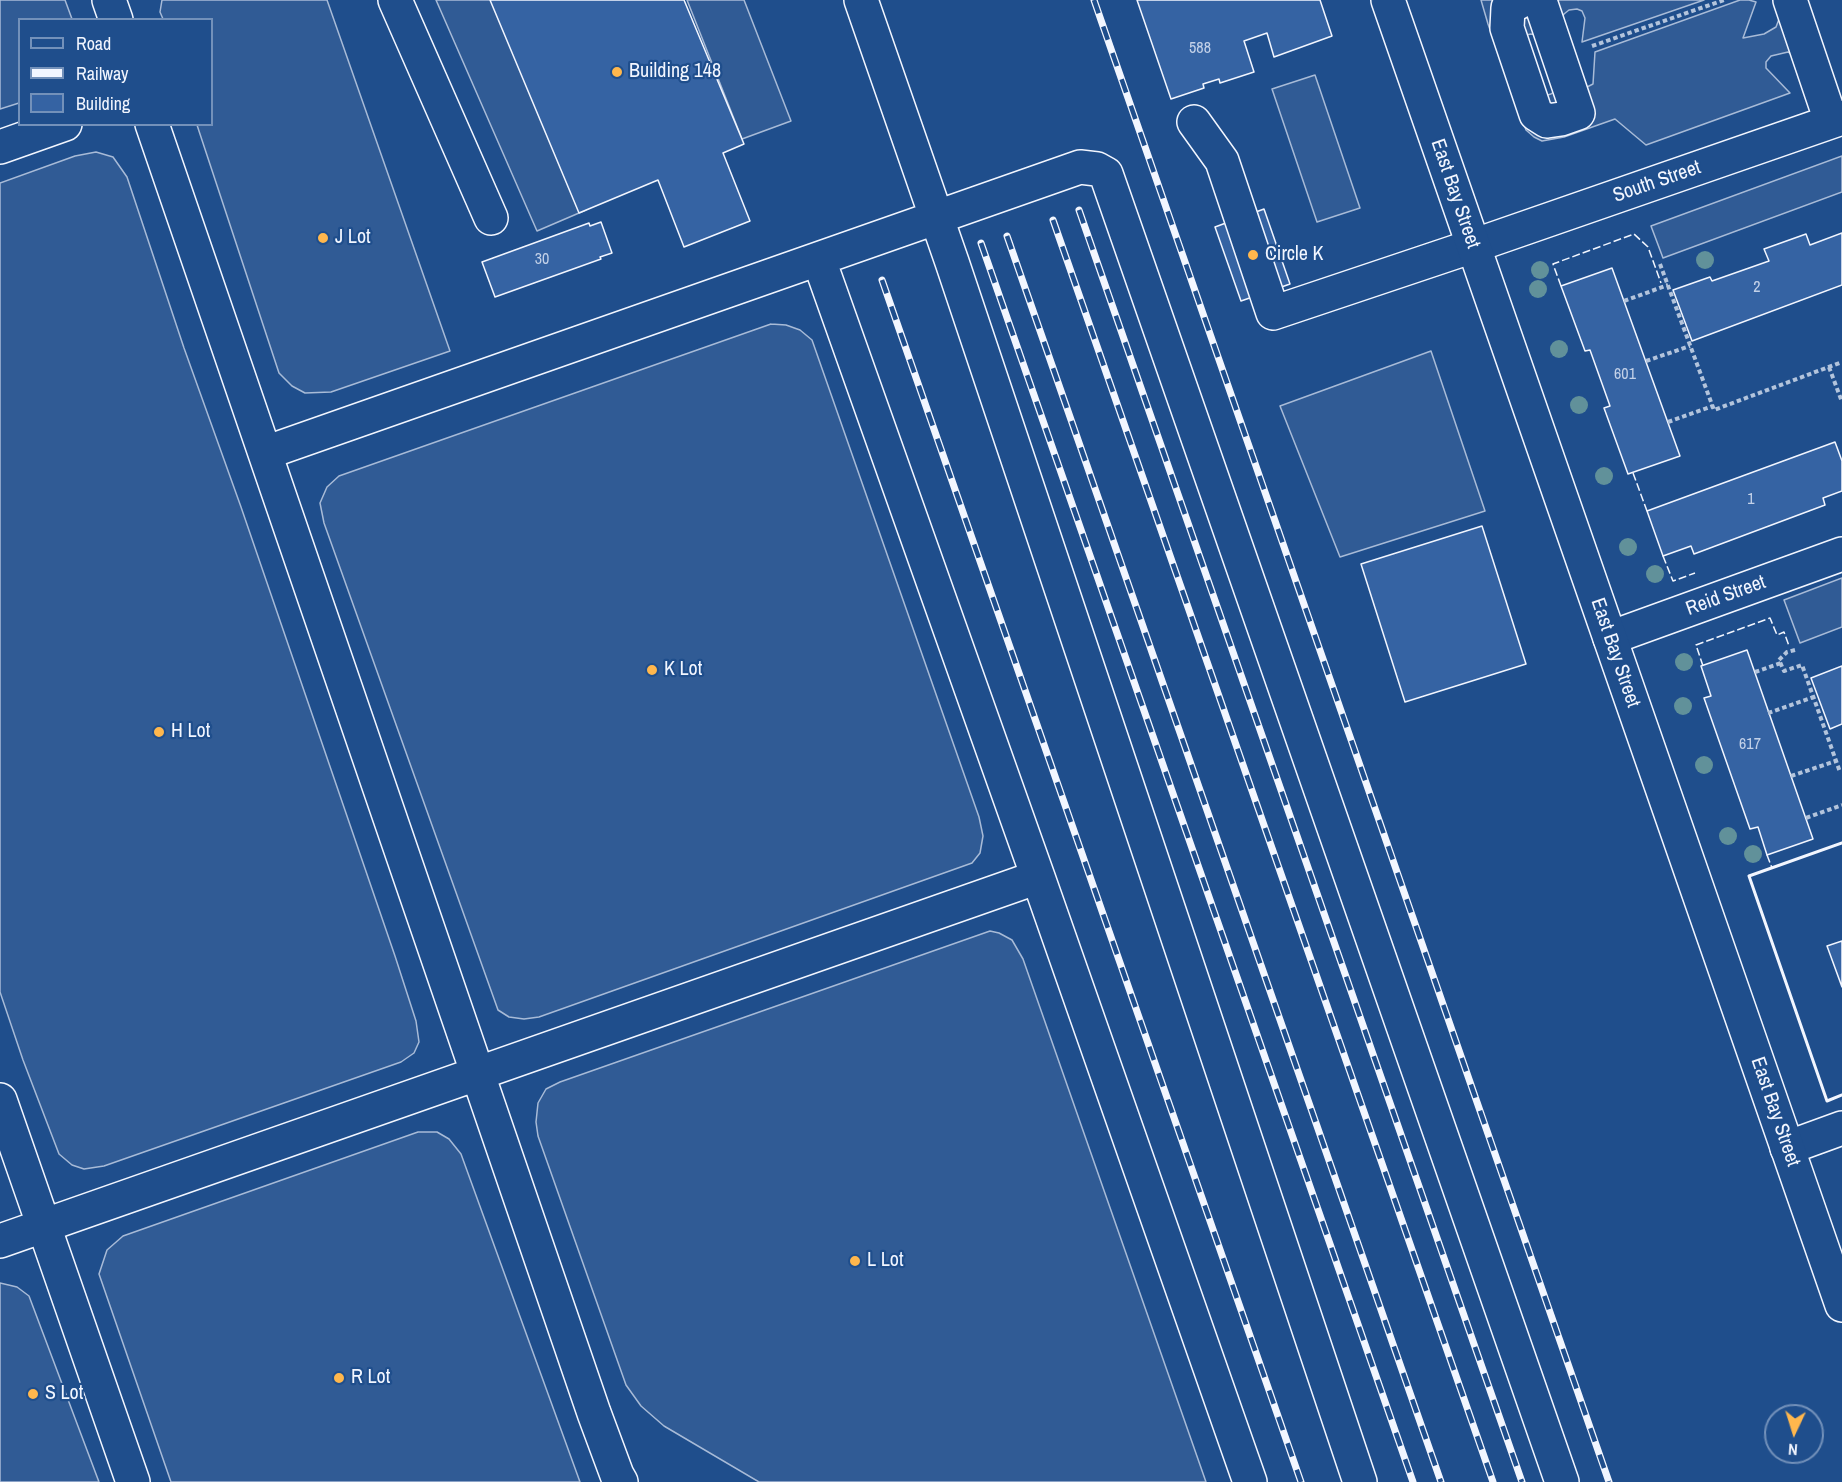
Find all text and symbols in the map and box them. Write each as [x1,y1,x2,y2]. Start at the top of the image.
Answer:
legend [18,18,213,126]
text: Road [76,31,111,56]
house number: 588 [1189,39,1211,59]
place label: Building 148 [629,60,721,84]
text: Railway [76,61,129,86]
marker: Building 148 [610,65,624,79]
text: Building [76,91,130,116]
street label: East Bay Street [1425,136,1485,252]
street label: South Street [1610,156,1704,208]
place label: J Lot [335,226,371,250]
marker: J Lot [316,231,330,245]
place label: Circle K [1265,243,1323,267]
marker: Circle K [1246,248,1260,262]
house number: 30 [535,250,549,270]
house number: 2 [1753,278,1761,298]
house number: 601 [1614,365,1636,385]
house number: 1 [1747,490,1755,510]
street label: Reid Street [1683,571,1769,621]
street label: East Bay Street [1585,595,1645,711]
place label: K Lot [664,658,702,682]
marker: K Lot [645,663,659,677]
place label: H Lot [171,720,210,744]
marker: H Lot [152,725,166,739]
house number: 617 [1739,735,1761,755]
street label: East Bay Street [1745,1054,1805,1170]
place label: L Lot [867,1249,903,1273]
marker: L Lot [848,1254,862,1268]
place label: R Lot [351,1366,390,1390]
marker: R Lot [332,1371,346,1385]
place label: S Lot [45,1382,83,1406]
marker: S Lot [26,1387,40,1401]
north arrow [1764,1404,1824,1464]
text: N [1787,1439,1798,1461]

